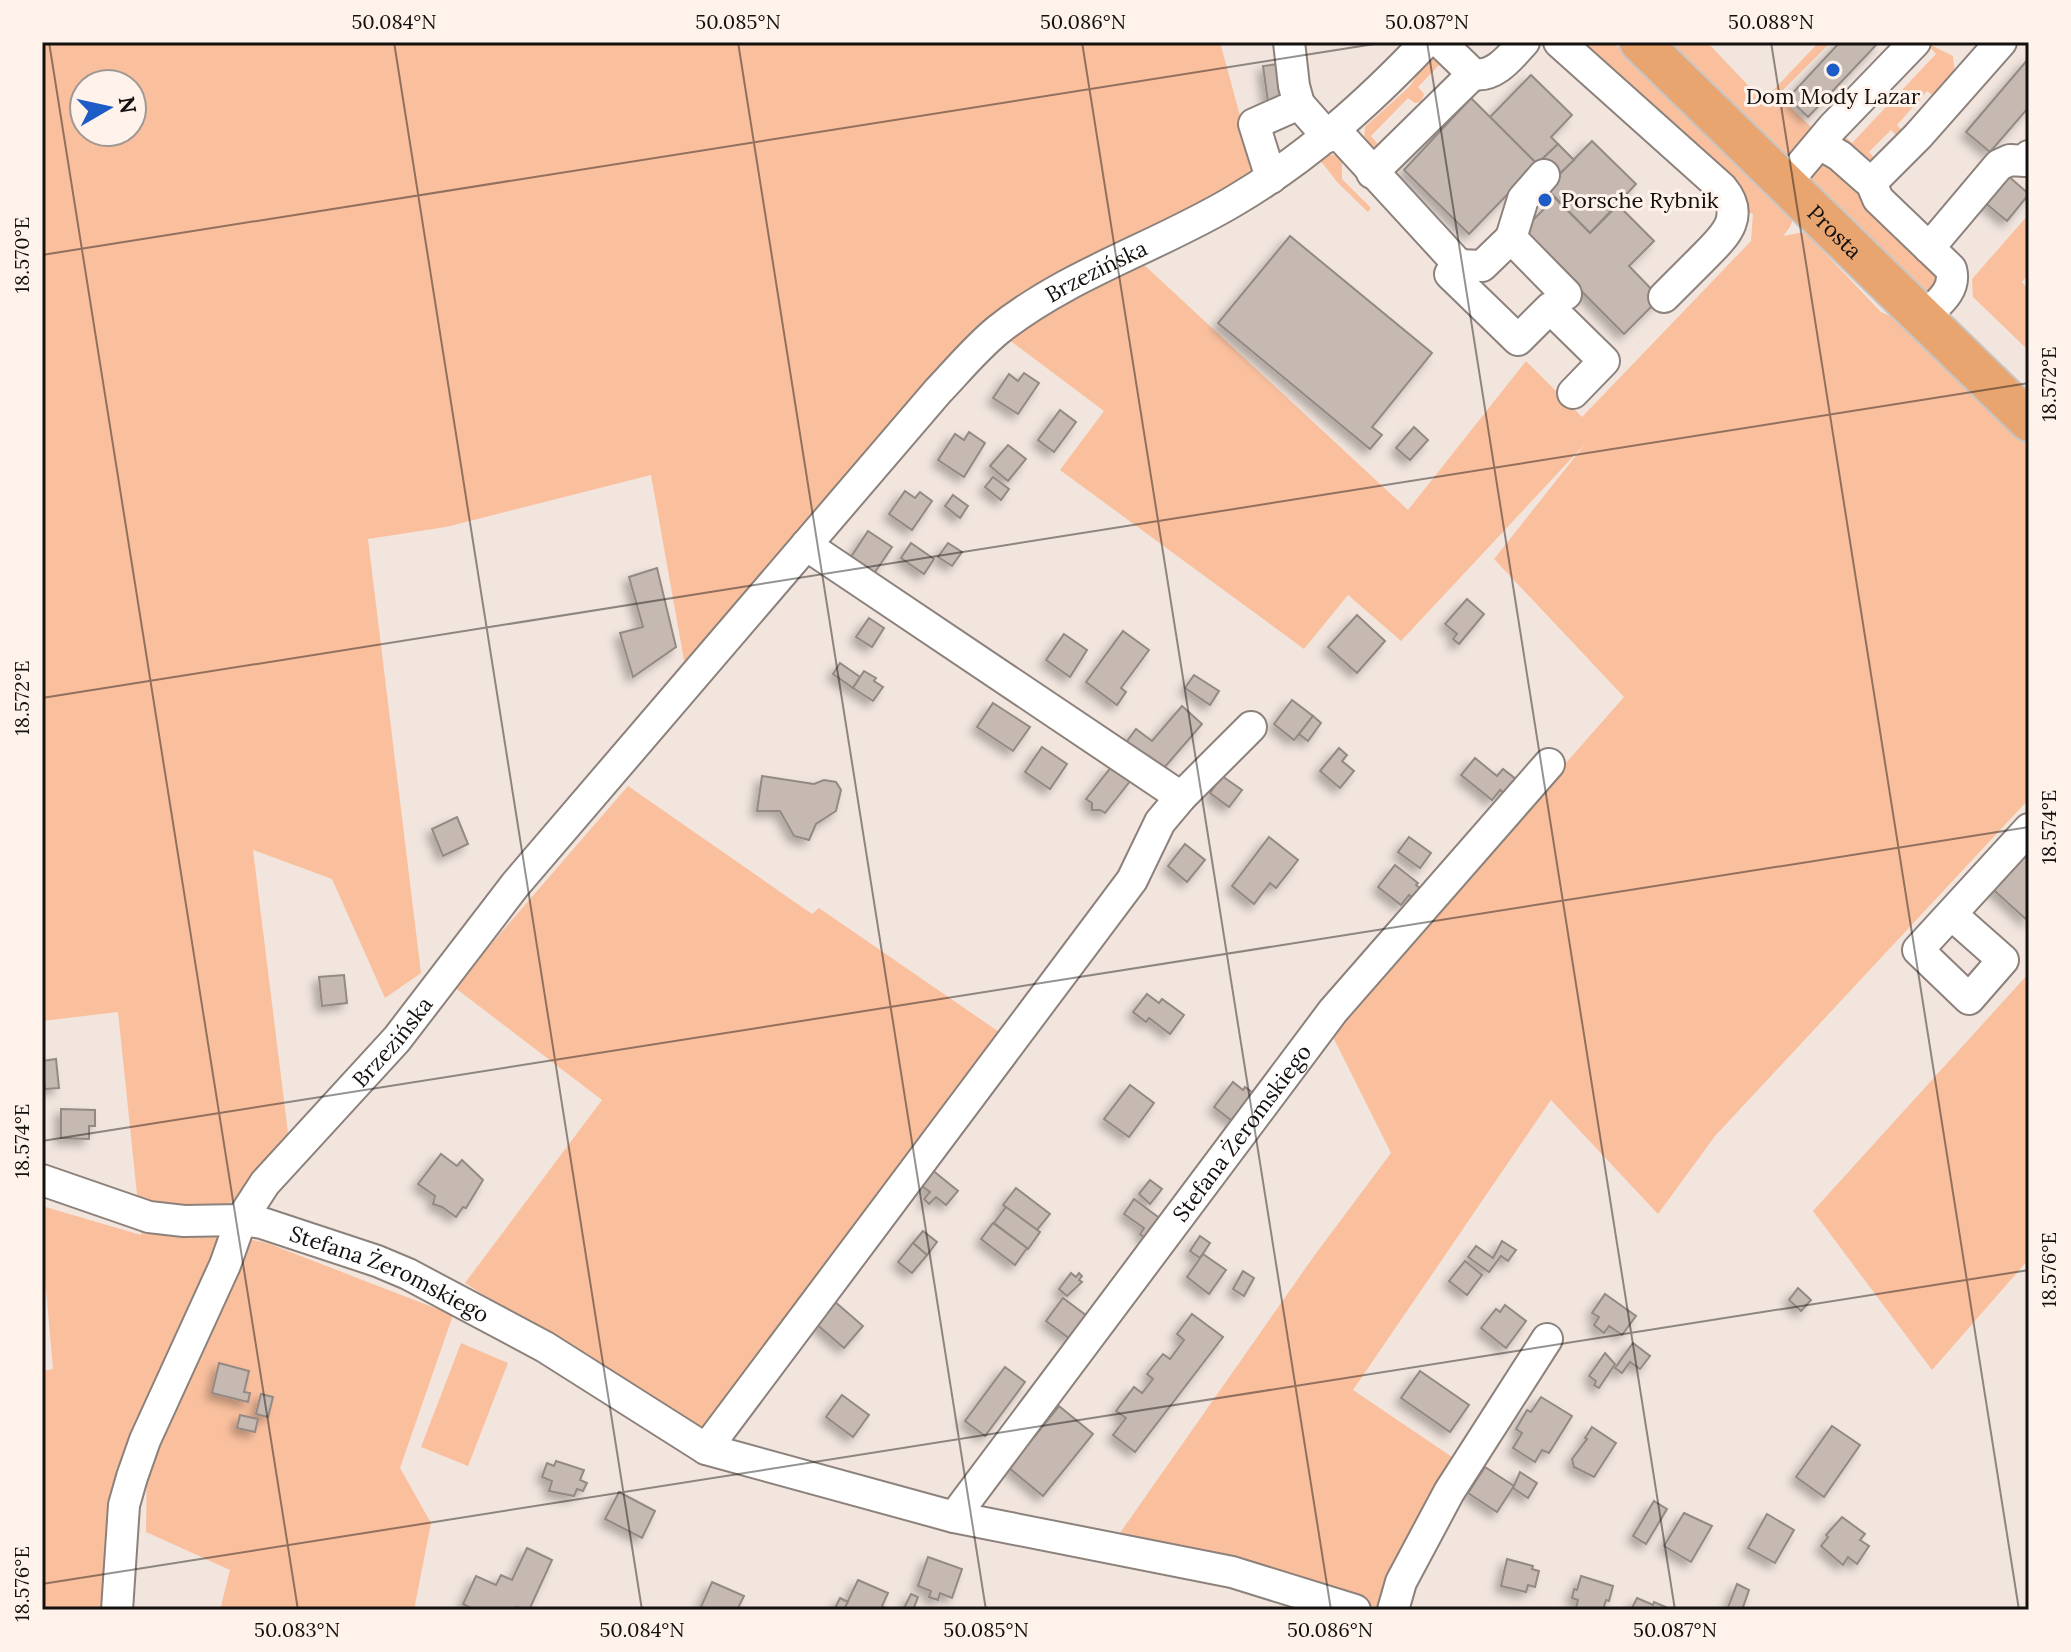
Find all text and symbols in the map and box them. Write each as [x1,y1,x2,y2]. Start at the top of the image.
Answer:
text: 50.084°N [351,9,437,34]
text: 50.085°N [695,9,781,34]
text: 50.086°N [1040,9,1126,34]
text: 50.087°N [1385,9,1469,34]
text: 50.088°N [1728,9,1814,34]
marker: Dom Mody Lazar [1824,61,1842,79]
north arrow [68,68,148,148]
place label: Dom Mody Lazar [1746,82,1921,110]
text: N [113,94,143,115]
place label: Porsche Rybnik [1561,186,1719,214]
marker: Porsche Rybnik [1536,191,1554,209]
street label: Prosta [1802,199,1868,265]
text: 18.570°E [9,217,34,293]
street label: Brzezińska [1040,234,1152,308]
text: 18.572°E [2036,347,2061,421]
text: 18.572°E [9,661,34,735]
text: 18.574°E [2036,790,2061,864]
street label: Brzezińska [346,991,438,1093]
street label: Stefana Żeromskiego [1166,1039,1317,1227]
text: 18.574°E [9,1104,34,1178]
street label: Stefana Żeromskiego [286,1219,494,1329]
text: 18.576°E [2036,1232,2061,1308]
text: 18.576°E [9,1546,34,1622]
text: 50.083°N [254,1617,340,1642]
text: 50.084°N [599,1617,685,1642]
text: 50.085°N [943,1617,1029,1642]
text: 50.086°N [1287,1617,1373,1642]
text: 50.087°N [1633,1617,1717,1642]

